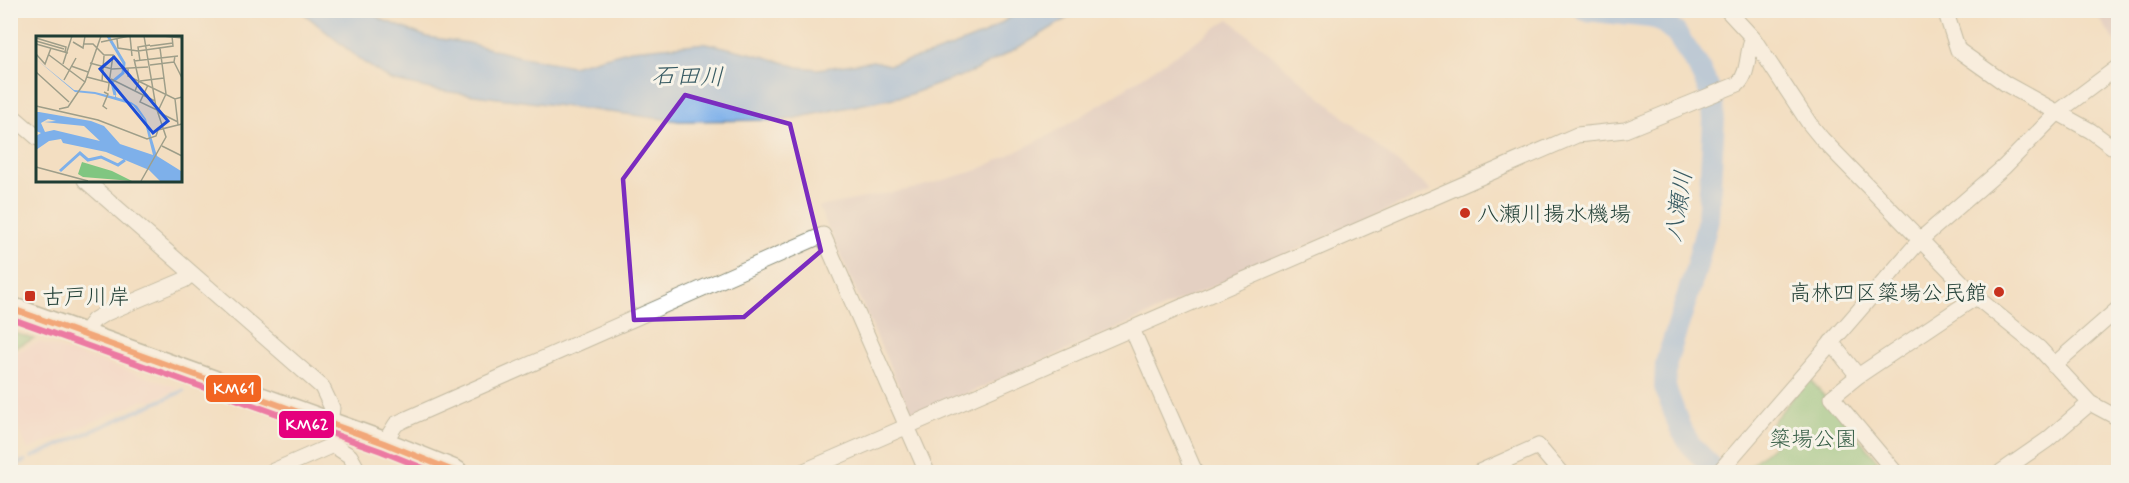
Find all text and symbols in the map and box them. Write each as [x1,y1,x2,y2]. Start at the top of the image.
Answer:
inset map [36,36,182,182]
water label: 石田川 [652,61,724,94]
water label: 八瀬川 [1659,168,1700,244]
place label: 八瀬川揚水機場 [1477,201,1631,229]
marker: 八瀬川揚水機場 [1458,206,1472,220]
place label: 高林四区簗場公民館 [1789,280,1987,308]
place label: 古戸川岸 [42,284,130,312]
marker: 高林四区簗場公民館 [1992,285,2006,299]
marker: 古戸川岸 [23,289,37,303]
line badge: KM61 [205,374,262,403]
text: KM61 [213,379,255,400]
line badge: KM62 [278,410,335,439]
text: KM62 [286,415,328,436]
park label: 簗場公園 [1769,426,1857,454]

